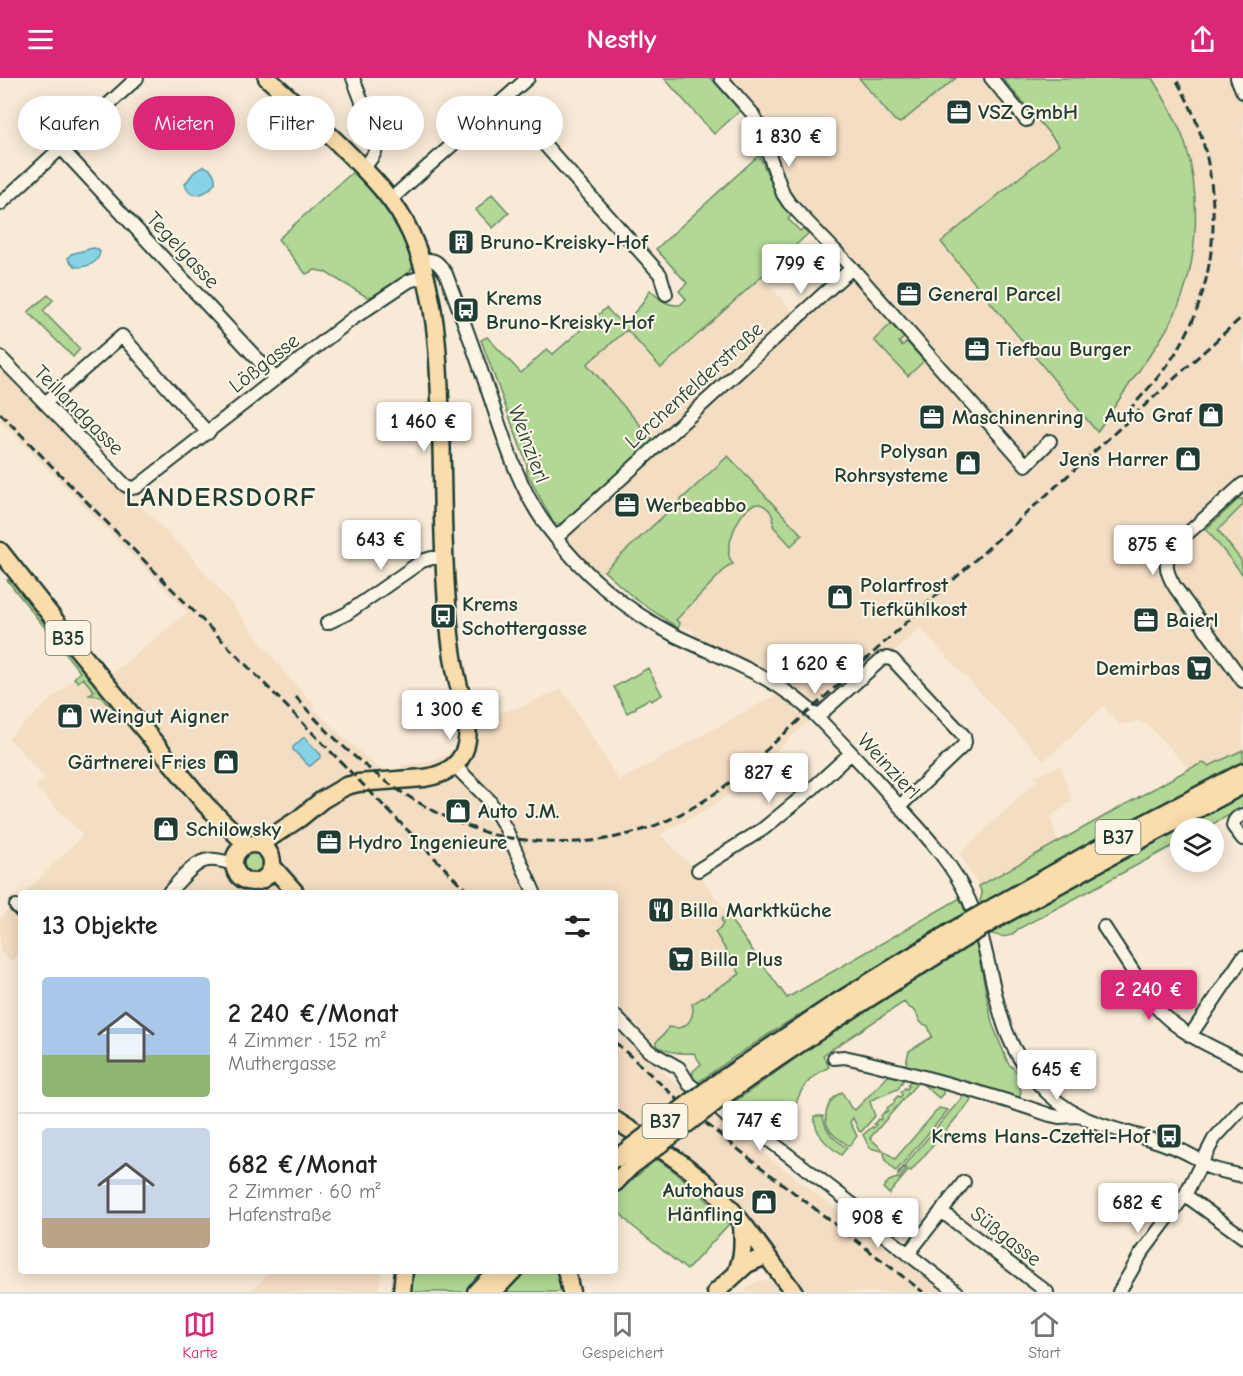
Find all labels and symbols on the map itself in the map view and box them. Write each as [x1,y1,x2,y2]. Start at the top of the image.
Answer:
office icon: VSZ GmbH [944,97,974,127]
place label: VSZ GmbH [978,100,1078,124]
pin: 1 830 € [734,117,844,168]
street label: Tegelgasse [142,207,224,293]
building icon: Bruno-Kreisky-Hof [446,227,476,257]
place label: Bruno-Kreisky-Hof [480,230,649,254]
pin: 799 € [759,244,843,295]
office icon: General Parcel [894,279,924,309]
place label: General Parcel [928,282,1061,306]
place label: Krems Bruno-Kreisky-Hof [486,286,655,334]
bus stop icon: Krems Bruno-Kreisky-Hof [451,295,481,325]
street label: Lerchenfelderstraße [620,317,768,453]
street label: Lößgasse [224,328,304,398]
office icon: Tiefbau Burger [962,334,992,364]
place label: Tiefbau Burger [996,337,1132,361]
street label: Teillandgasse [29,360,129,460]
shop icon: Auto Graf [1196,400,1226,430]
pin: 1 460 € [369,402,479,453]
street label: Weinzierl [503,402,555,486]
office icon: Maschinenring [917,402,947,432]
place label: Auto Graf [1105,403,1193,427]
place label: Maschinenring [952,405,1084,429]
place label: Polysan Rohrsysteme [834,439,948,487]
shop icon: Jens Harrer [1173,444,1203,474]
place label: Jens Harrer [1059,447,1169,471]
shop icon: Polysan Rohrsysteme [953,448,983,478]
district label: LANDERSDORF [125,482,317,513]
office icon: Werbeabbo [612,490,642,520]
place label: Werbeabbo [646,493,747,517]
pin: 643 € [339,520,423,571]
pin: 875 € [1111,525,1195,576]
place label: Polarfrost Tiefkühlkost [860,573,968,621]
shop icon: Polarfrost Tiefkühlkost [825,582,855,612]
place label: Krems Schottergasse [462,592,587,640]
bus stop icon: Krems Schottergasse [428,601,458,631]
office icon: Baierl [1131,605,1161,635]
place label: Baierl [1166,608,1218,632]
road number: B35 [46,621,90,655]
pin: 1 620 € [760,644,870,695]
supermarket icon: Demirbas [1184,653,1214,683]
place label: Demirbas [1096,656,1180,680]
pin: 1 300 € [395,690,505,741]
shop icon: Weingut Aigner [55,701,85,731]
place label: Weingut Aigner [90,704,229,728]
street label: Weinzierl [853,728,925,804]
shop icon: Gärtnerei Fries [211,747,241,777]
place label: Gärtnerei Fries [68,750,206,774]
pin: 827 € [727,753,811,804]
shop icon: Auto J.M. [443,796,473,826]
place label: Auto J.M. [478,799,560,823]
shop icon: Schilowsky [151,814,181,844]
place label: Schilowsky [186,817,282,841]
road number: B37 [1096,820,1140,854]
office icon: Hydro Ingenieure [314,827,344,857]
place label: Hydro Ingenieure [348,830,507,854]
restaurant icon: Billa Marktküche [646,895,676,925]
place label: Billa Marktküche [680,898,832,922]
supermarket icon: Billa Plus [666,944,696,974]
place label: Billa Plus [700,947,782,971]
pin: 2 240 € [1094,970,1204,1021]
pin: 645 € [1015,1050,1099,1101]
pin: 747 € [718,1101,802,1152]
road number: B37 [642,1104,688,1138]
bus stop icon: Krems Hans-Czettel-Hof [1154,1121,1184,1151]
place label: Krems Hans-Czettel-Hof [931,1124,1151,1148]
place label: Autohaus Hänfling [663,1178,744,1226]
pin: 682 € [1096,1183,1180,1234]
shop icon: Autohaus Hänfling [749,1187,779,1217]
pin: 908 € [836,1198,920,1249]
street label: Süßgasse [966,1201,1046,1271]

